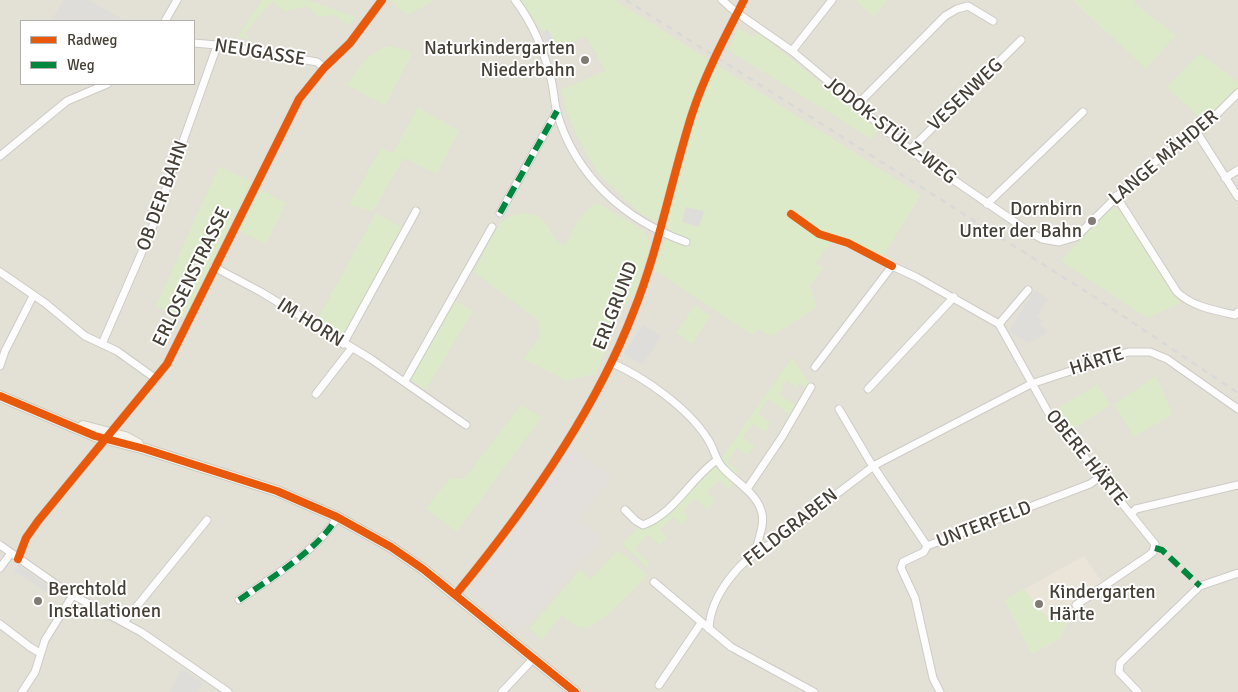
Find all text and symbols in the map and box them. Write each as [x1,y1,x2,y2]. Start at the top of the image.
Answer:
legend [20,20,195,85]
text: Radweg [67,31,117,49]
street label: NEUGASSE [213,35,307,71]
place label: Naturkindergarten Niederbahn [424,38,575,82]
marker: Naturkindergarten Niederbahn [579,54,591,66]
street label: VESENWEG [924,54,1008,136]
text: Weg [67,56,95,74]
street label: JODOK-STÜLZ-WEG [820,72,960,190]
street label: LANGE MÄHDER [1105,106,1223,210]
street label: OB DER BAHN [133,138,193,254]
place label: Dornbirn Unter der Bahn [959,199,1082,243]
street label: ERLOSENSTRASSE [148,203,236,351]
marker: Dornbirn Unter der Bahn [1086,215,1098,227]
street label: ERLGRUND [589,259,643,353]
street label: IM HORN [272,294,348,352]
street label: HÄRTE [1067,343,1127,381]
street label: OBERE HÄRTE [1040,405,1132,511]
street label: FELDGRABEN [739,484,843,572]
street label: UNTERFELD [933,496,1035,554]
place label: Berchtold Installationen [48,579,161,623]
place label: Kindergarten Härte [1049,582,1156,626]
marker: Berchtold Installationen [32,595,44,607]
marker: Kindergarten Härte [1033,598,1045,610]

